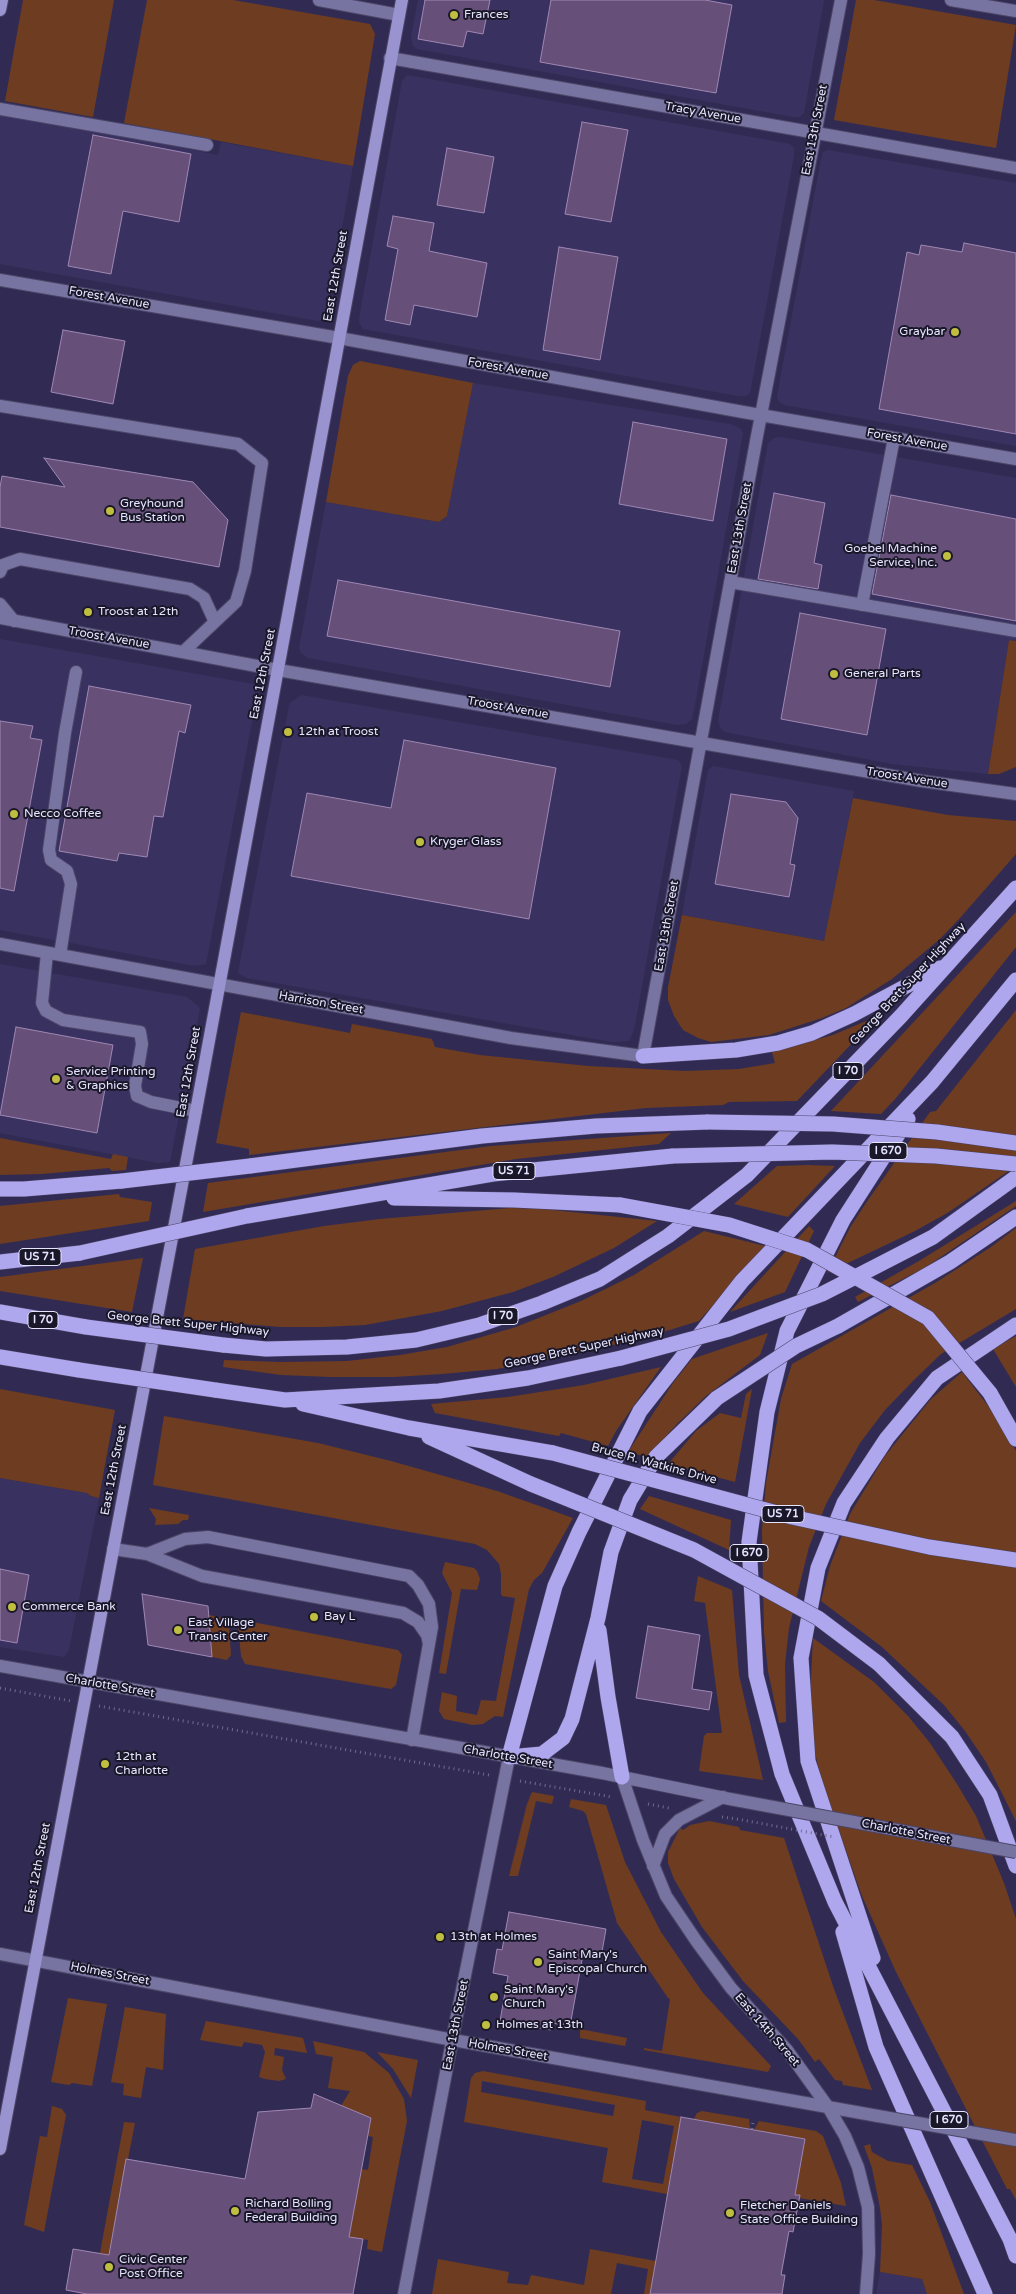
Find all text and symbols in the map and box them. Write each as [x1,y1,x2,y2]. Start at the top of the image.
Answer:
place label: Frances [464,8,509,22]
marker: Frances [448,9,460,21]
street label: East 13th Street [799,83,831,177]
street label: Tracy Avenue [664,99,742,127]
street label: East 12th Street [321,229,351,323]
street label: Forest Avenue [68,284,150,312]
place label: Graybar [899,325,945,339]
marker: Graybar [949,326,961,338]
street label: Forest Avenue [467,355,549,383]
street label: Forest Avenue [866,426,948,454]
street label: East 13th Street [725,481,755,575]
place label: Greyhound Bus Station [120,497,185,525]
marker: Greyhound Bus Station [104,505,116,517]
place label: Goebel Machine Service, Inc. [844,542,937,570]
marker: Goebel Machine Service, Inc. [941,550,953,562]
place label: Troost at 12th [98,605,178,619]
marker: Troost at 12th [82,606,94,618]
street label: Troost Avenue [67,624,151,652]
street label: East 12th Street [247,627,279,721]
place label: General Parts [844,667,921,681]
marker: General Parts [828,668,840,680]
street label: Troost Avenue [466,694,550,722]
place label: 12th at Troost [298,725,378,739]
marker: 12th at Troost [282,726,294,738]
street label: Troost Avenue [865,764,949,792]
place label: Necco Coffee [24,807,101,821]
marker: Necco Coffee [8,808,20,820]
place label: Kryger Glass [430,835,501,849]
marker: Kryger Glass [414,836,426,848]
street label: East 13th Street [652,879,682,973]
street label: George Brett Super Highway [847,920,969,1048]
street label: Harrison Street [278,988,364,1018]
street label: East 12th Street [174,1025,204,1119]
road number: I 70 [833,1062,863,1080]
place label: Service Printing & Graphics [66,1065,156,1093]
marker: Service Printing & Graphics [50,1073,62,1085]
road number: I 670 [869,1142,907,1160]
road number: US 71 [493,1162,535,1180]
road number: US 71 [19,1248,61,1266]
street label: George Brett Super Highway [106,1308,270,1340]
road number: I 70 [488,1308,518,1324]
road number: I 70 [28,1312,58,1328]
street label: George Brett Super Highway [503,1324,665,1372]
street label: East 12th Street [98,1423,130,1517]
street label: Bruce R. Watkins Drive [590,1440,718,1488]
road number: US 71 [762,1506,804,1522]
road number: I 670 [730,1545,768,1562]
place label: Commerce Bank [22,1600,116,1614]
marker: Commerce Bank [6,1601,18,1613]
place label: Bay L [324,1610,355,1624]
marker: Bay L [308,1611,320,1623]
place label: East Village Transit Center [188,1616,268,1644]
marker: East Village Transit Center [172,1624,184,1636]
street label: Charlotte Street [64,1671,156,1701]
street label: Charlotte Street [462,1742,554,1772]
place label: 12th at Charlotte [115,1750,168,1778]
marker: 12th at Charlotte [99,1758,111,1770]
street label: Charlotte Street [860,1816,952,1848]
street label: East 12th Street [22,1821,54,1915]
place label: 13th at Holmes [450,1930,537,1944]
marker: 13th at Holmes [434,1931,446,1943]
place label: Saint Mary's Episcopal Church [548,1948,647,1976]
marker: Saint Mary's Episcopal Church [532,1956,544,1968]
street label: Holmes Street [69,1959,151,1989]
street label: East 13th Street [440,1978,472,2072]
place label: Saint Mary's Church [504,1983,574,2011]
marker: Saint Mary's Church [488,1991,500,2003]
street label: East 14th Street [731,1991,803,2069]
place label: Holmes at 13th [496,2018,583,2032]
marker: Holmes at 13th [480,2019,492,2031]
street label: Holmes Street [467,2036,549,2064]
road number: I 670 [930,2112,968,2128]
place label: Richard Bolling Federal Building [245,2197,337,2225]
place label: Fletcher Daniels State Office Building [740,2199,858,2227]
marker: Richard Bolling Federal Building [229,2205,241,2217]
marker: Fletcher Daniels State Office Building [724,2207,736,2219]
place label: Civic Center Post Office [119,2253,187,2281]
marker: Civic Center Post Office [103,2261,115,2273]

